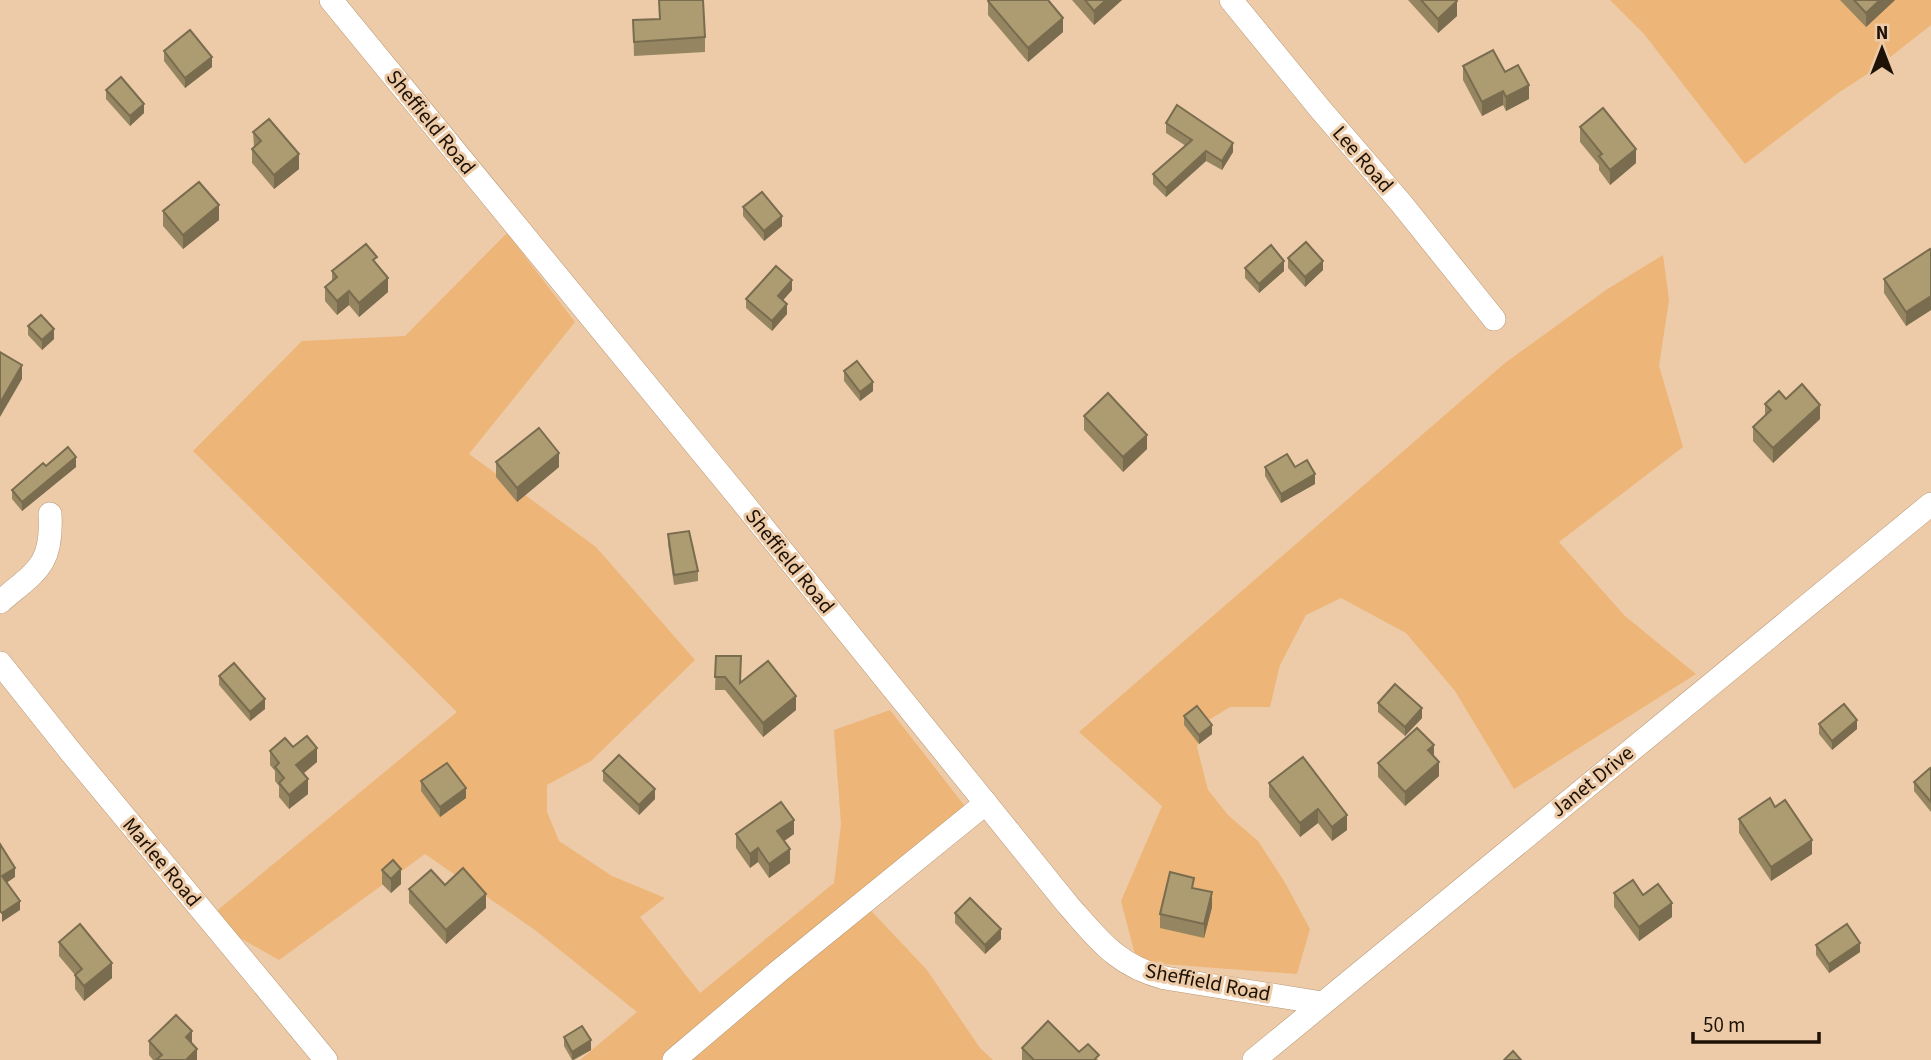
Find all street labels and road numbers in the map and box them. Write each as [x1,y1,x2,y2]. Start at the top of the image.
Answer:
street label: Sheffield Road [379,63,483,181]
street label: Lee Road [1325,119,1401,199]
street label: Sheffield Road [738,502,842,620]
street label: Janet Drive [1544,738,1640,824]
street label: Marlee Road [116,811,208,913]
street label: Sheffield Road [1143,955,1273,1009]

